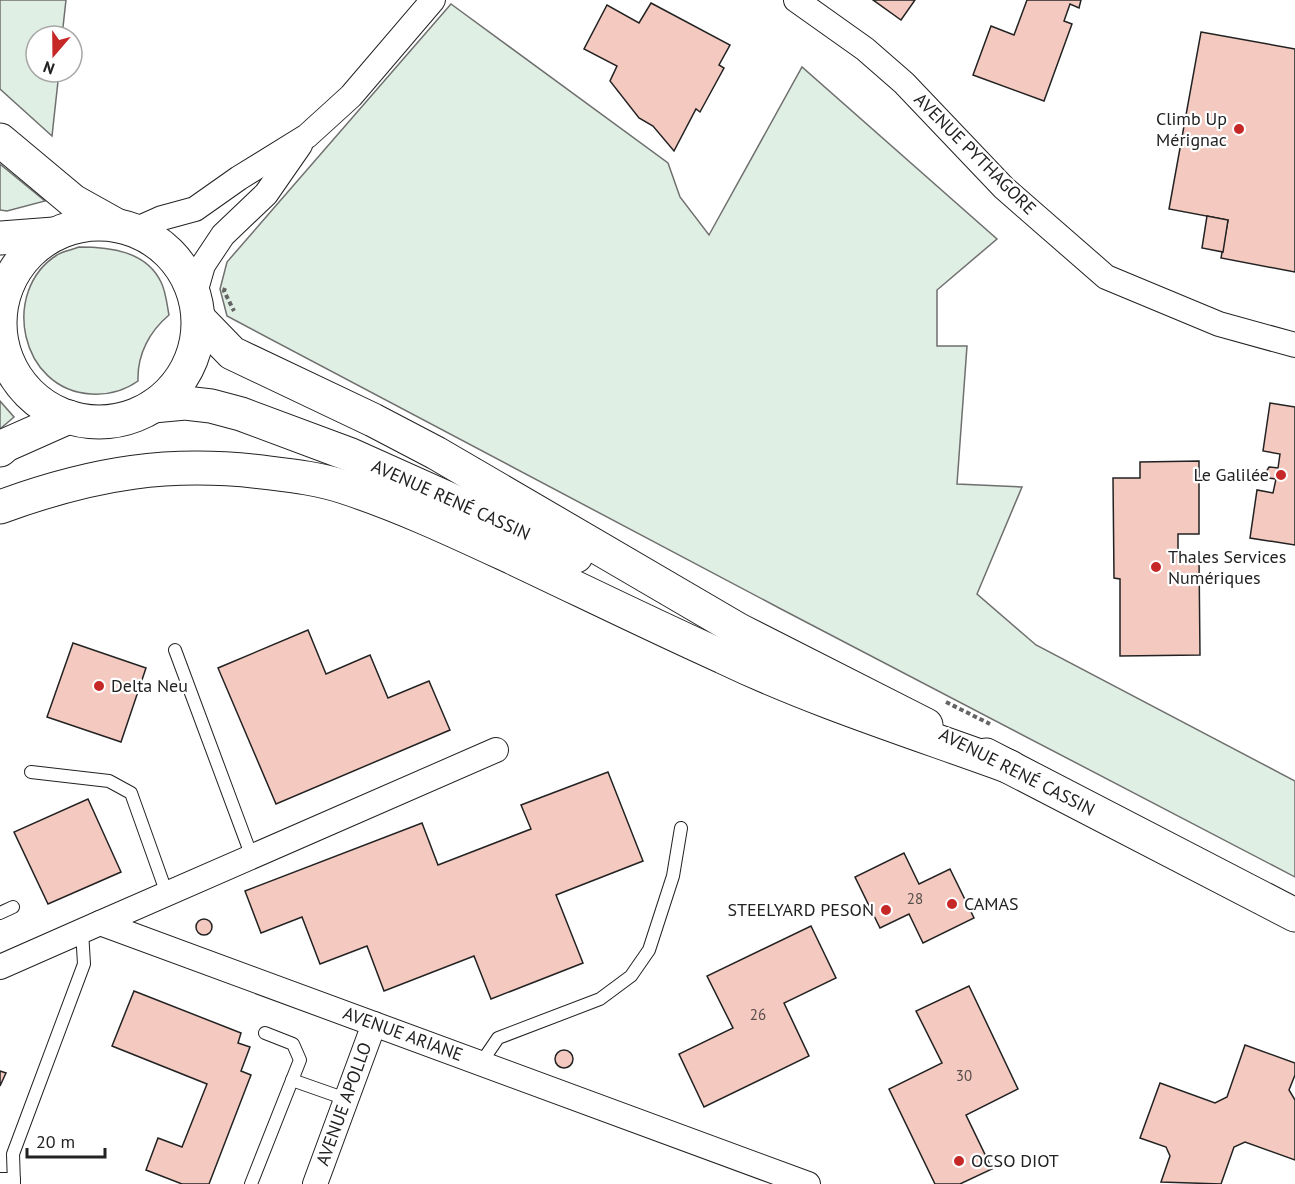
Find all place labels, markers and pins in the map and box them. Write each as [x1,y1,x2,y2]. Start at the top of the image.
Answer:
place label: Climb Up Mérignac [1156,107,1227,151]
marker: Climb Up Mérignac [1232,122,1246,136]
place label: Le Galilée [1193,463,1269,486]
marker: Le Galilée [1274,468,1288,482]
place label: Thales Services Numériques [1168,545,1286,589]
marker: Thales Services Numériques [1149,560,1163,574]
place label: Delta Neu [111,674,188,697]
marker: Delta Neu [92,679,106,693]
place label: CAMAS [964,892,1019,915]
marker: CAMAS [945,897,959,911]
place label: STEELYARD PESON [727,898,874,921]
marker: STEELYARD PESON [879,903,893,917]
place label: OCSO DIOT [971,1149,1059,1172]
marker: OCSO DIOT [952,1154,966,1168]

